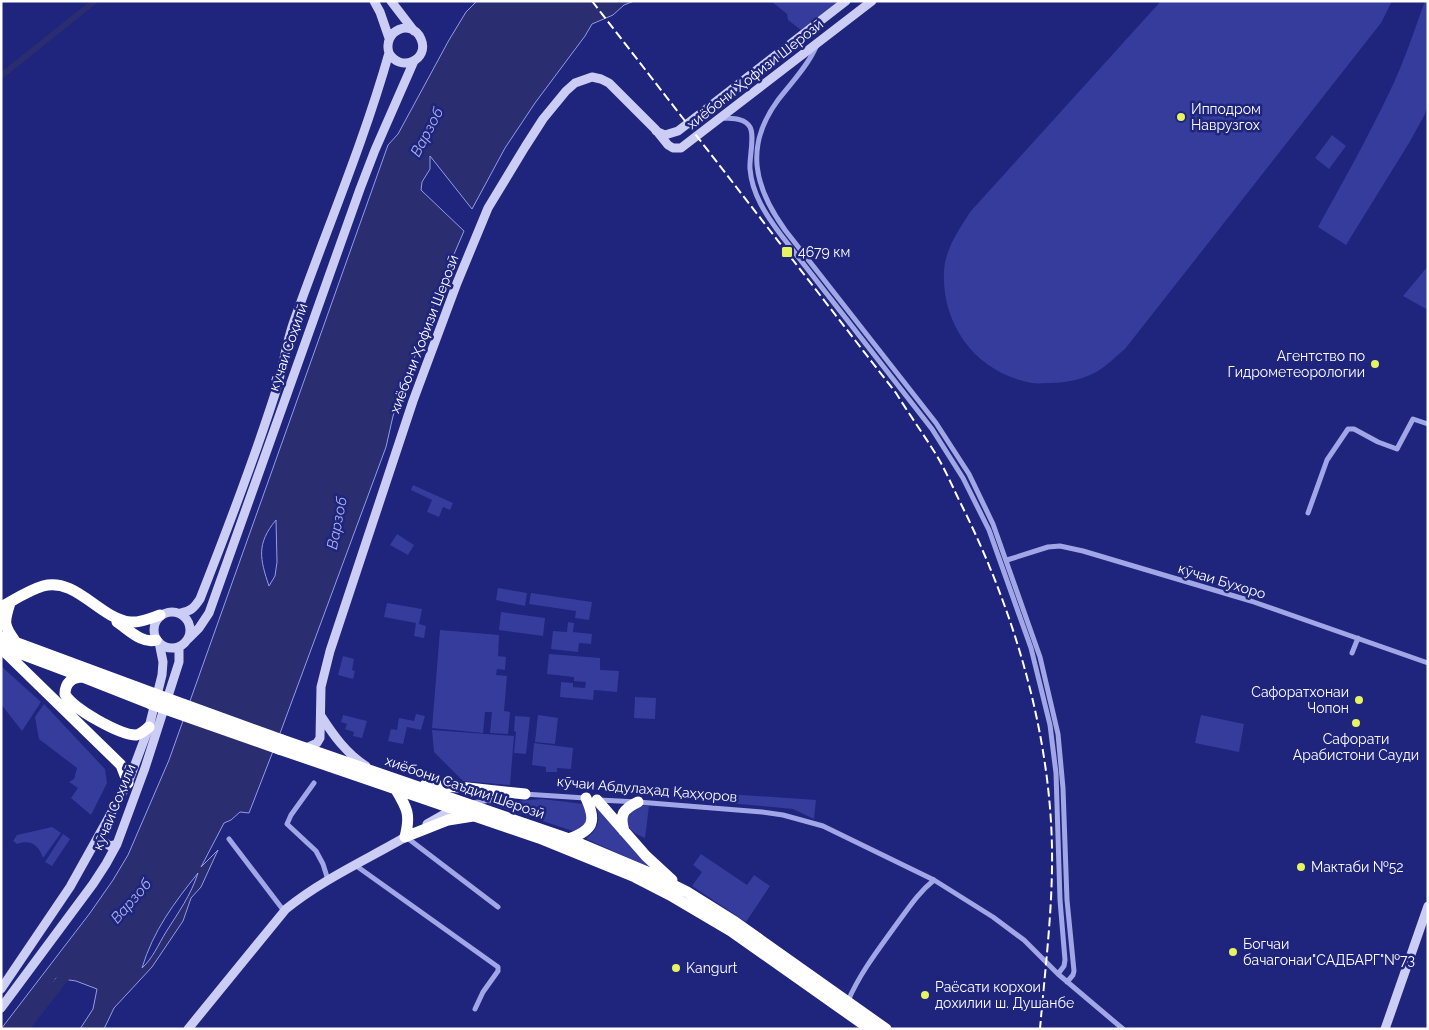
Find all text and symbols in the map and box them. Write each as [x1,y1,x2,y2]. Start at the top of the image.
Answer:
street label: хиёбони Ҳофизи Шерозӣ [684,16,826,132]
place label: Ипподром Наврузгох [1191,101,1261,133]
water label: Варзоб [407,104,448,160]
marker: Ипподром Наврузгох [1175,111,1187,123]
place label: 4679 км [798,244,850,260]
marker: 4679 км [780,245,794,259]
street label: хиёбони Ҳофизи Шерозӣ [386,253,462,415]
street label: кӯчаи Соҳилӣ [266,301,310,393]
place label: Агентство по Гидрометеорологии [1228,348,1365,380]
marker: Агентство по Гидрометеорологии [1369,358,1381,370]
water label: Варзоб [323,494,351,551]
street label: кӯчаи Бухоро [1176,560,1268,602]
place label: Сафоратхонаи Чопон [1251,684,1349,716]
marker: Сафоратхонаи Чопон [1353,694,1365,706]
marker: Сафорати Арабистони Сауди [1350,717,1362,729]
place label: Сафорати Арабистони Сауди [1293,731,1419,763]
street label: хиёбони Саъдии Шерозӣ [383,752,547,822]
street label: кӯчаи Соҳилӣ [89,762,139,852]
street label: кӯчаи Абдулаҳад Қаҳҳоров [556,773,738,805]
place label: Мактаби №52 [1311,859,1404,875]
marker: Мактаби №52 [1295,861,1307,873]
water label: Варзоб [107,874,156,927]
place label: Богчаи бачагонаи"САДБАРГ"№73 [1243,936,1415,968]
marker: Богчаи бачагонаи"САДБАРГ"№73 [1227,946,1239,958]
place label: Kangurt [686,960,738,976]
marker: Kangurt [670,962,682,974]
place label: Раёсати корхои дохилии ш. Душанбе [935,979,1074,1011]
marker: Раёсати корхои дохилии ш. Душанбе [919,989,931,1001]

